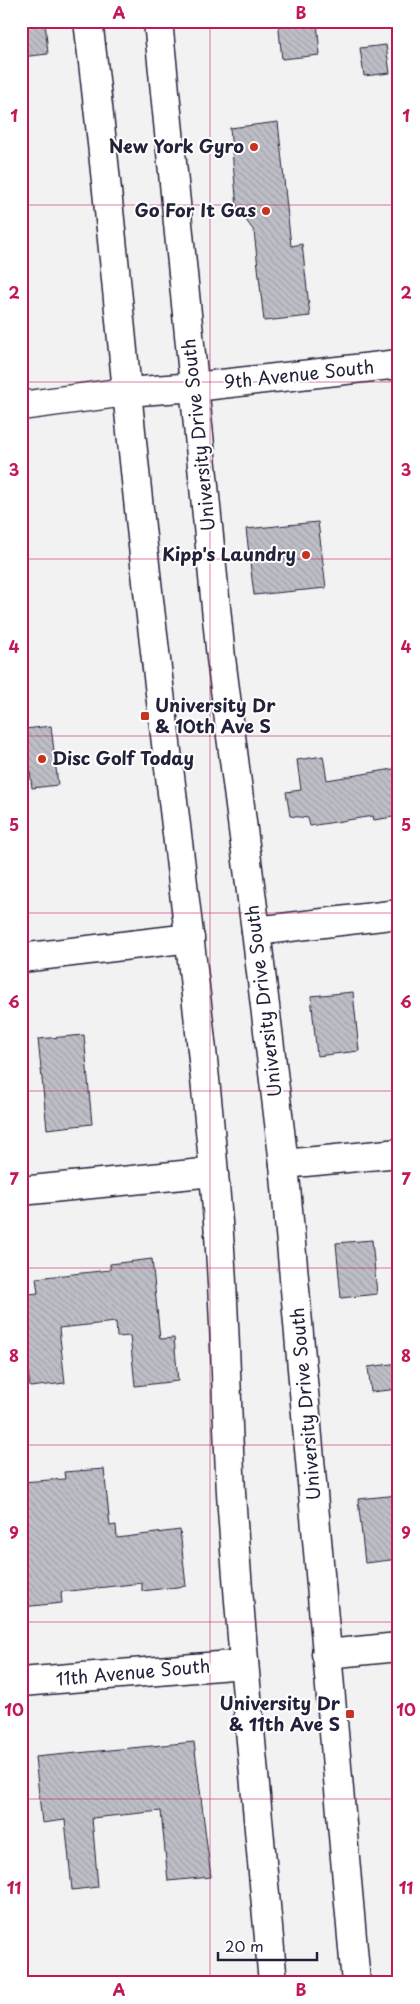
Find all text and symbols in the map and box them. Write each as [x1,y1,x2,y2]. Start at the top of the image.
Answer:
text: A [113,0,126,24]
text: B [296,0,307,24]
text: 1 [10,103,18,127]
text: 1 [402,103,410,127]
place label: New York Gyro [109,132,244,159]
marker: New York Gyro [248,141,260,153]
place label: Go For It Gas [135,196,256,223]
marker: Go For It Gas [260,205,272,217]
text: 2 [8,280,20,304]
text: 2 [400,280,412,304]
street label: University Drive South [174,338,221,533]
street label: 9th Avenue South [222,352,375,395]
text: 3 [9,457,19,481]
text: 3 [401,457,411,481]
place label: Kipp's Laundry [162,540,296,567]
marker: Kipp's Laundry [300,549,312,561]
text: 4 [9,634,20,658]
text: 4 [401,634,412,658]
place label: University Dr & 10th Ave S [155,691,276,739]
marker: University Dr & 10th Ave S [139,710,151,722]
place label: Disc Golf Today [52,744,194,771]
marker: Disc Golf Today [36,753,48,765]
text: 5 [9,812,19,836]
text: 5 [401,812,411,836]
street label: University Drive South [237,904,288,1099]
text: 6 [8,989,20,1013]
text: 6 [400,989,412,1013]
text: 7 [9,1166,19,1190]
text: 7 [401,1166,411,1190]
street label: University Drive South [283,1307,326,1502]
text: 8 [9,1343,19,1367]
text: 8 [401,1343,411,1367]
text: 9 [9,1520,19,1544]
text: 9 [401,1520,411,1544]
street label: 11th Avenue South [55,1651,211,1692]
place label: University Dr & 11th Ave S [220,1689,341,1737]
text: 10 [4,1697,24,1721]
text: 10 [396,1697,416,1721]
marker: University Dr & 11th Ave S [344,1708,356,1720]
text: 11 [7,1875,21,1899]
text: 11 [399,1875,413,1899]
scale bar [218,1929,316,1961]
text: 20 m [225,1934,264,1957]
text: A [113,1977,126,2001]
text: B [296,1977,307,2001]

